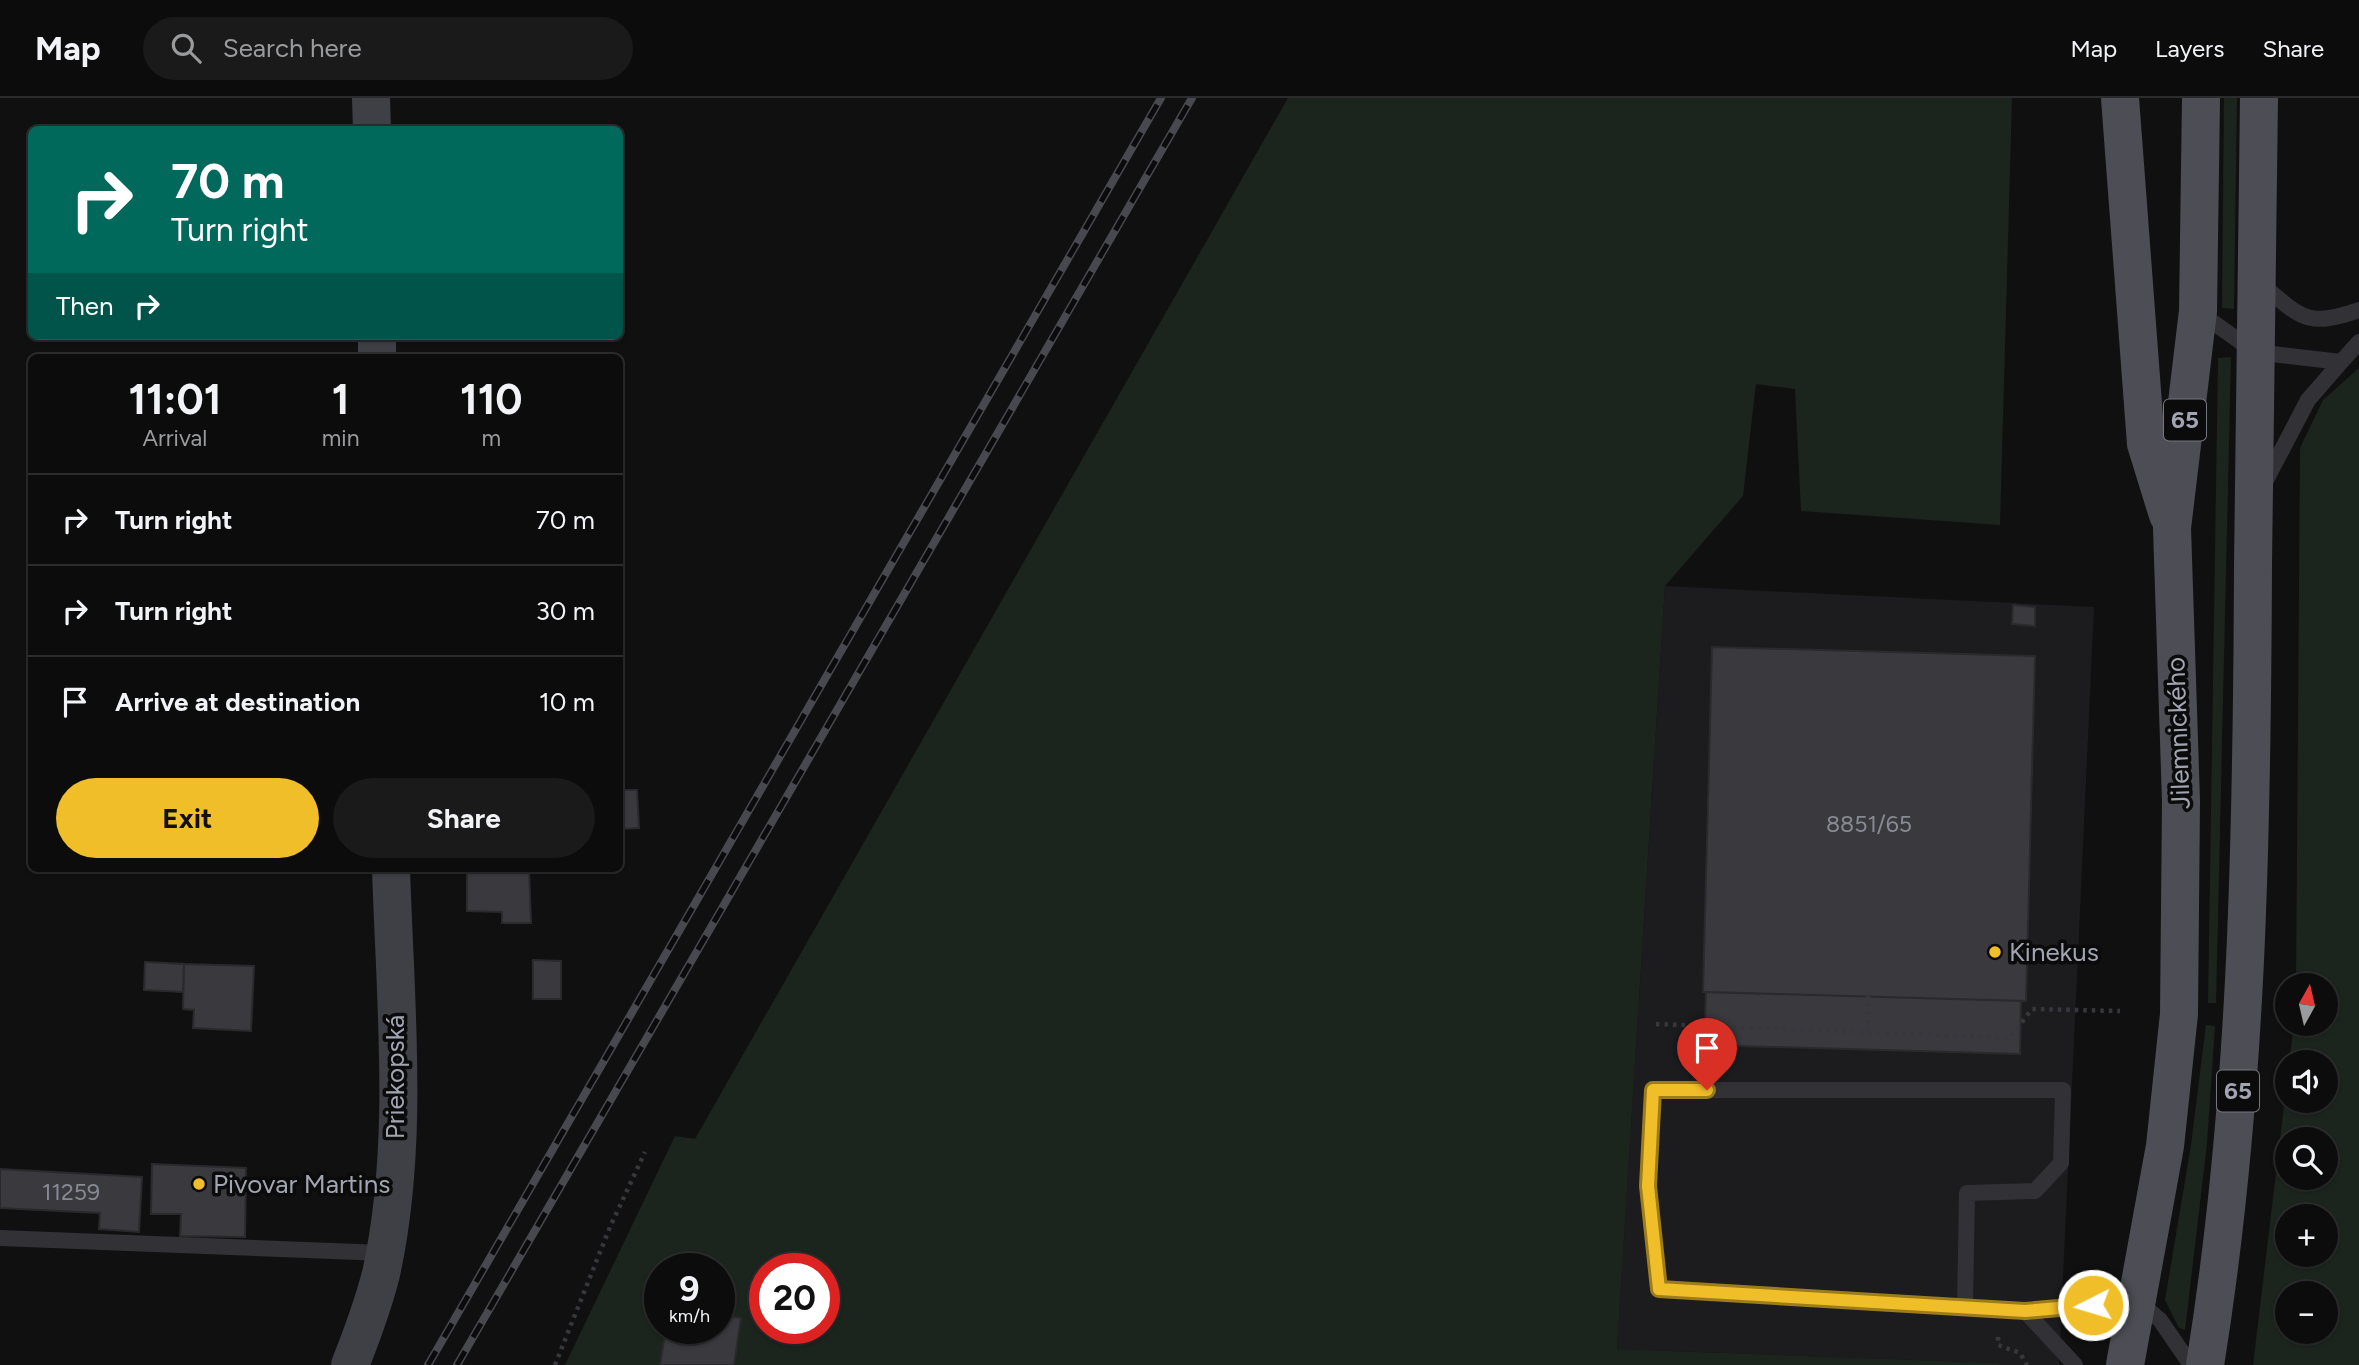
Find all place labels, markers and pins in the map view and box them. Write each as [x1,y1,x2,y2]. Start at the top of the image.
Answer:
place label: Kinekus [2009,936,2099,968]
marker: Kinekus [1987,944,2003,960]
pin [1677,1018,1737,1090]
place label: Pivovar Martins [213,1168,390,1200]
marker: Pivovar Martins [191,1176,207,1192]

